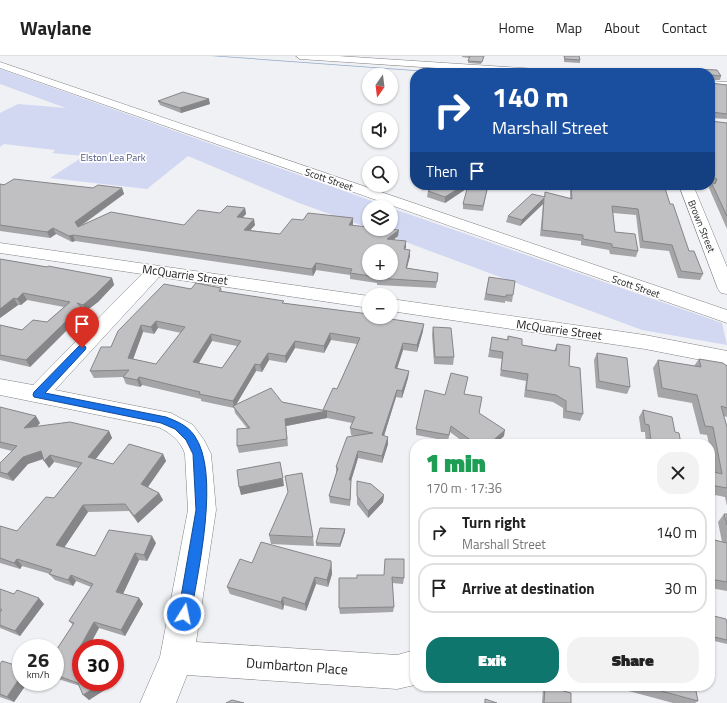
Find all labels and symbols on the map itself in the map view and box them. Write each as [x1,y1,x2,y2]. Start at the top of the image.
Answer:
north arrow [362,68,398,104]
park label: Elston Lea Park [81,150,146,165]
street label: Scott Street [303,164,355,195]
street label: Brown Street [684,198,719,255]
street label: McQuarrie Street [141,259,230,290]
street label: Scott Street [610,271,662,302]
pin [65,307,99,348]
street label: McQuarrie Street [515,314,604,345]
position arrow [163,593,205,635]
speed limit sign: 30 [72,639,124,691]
street label: Dumbarton Place [245,651,349,680]

